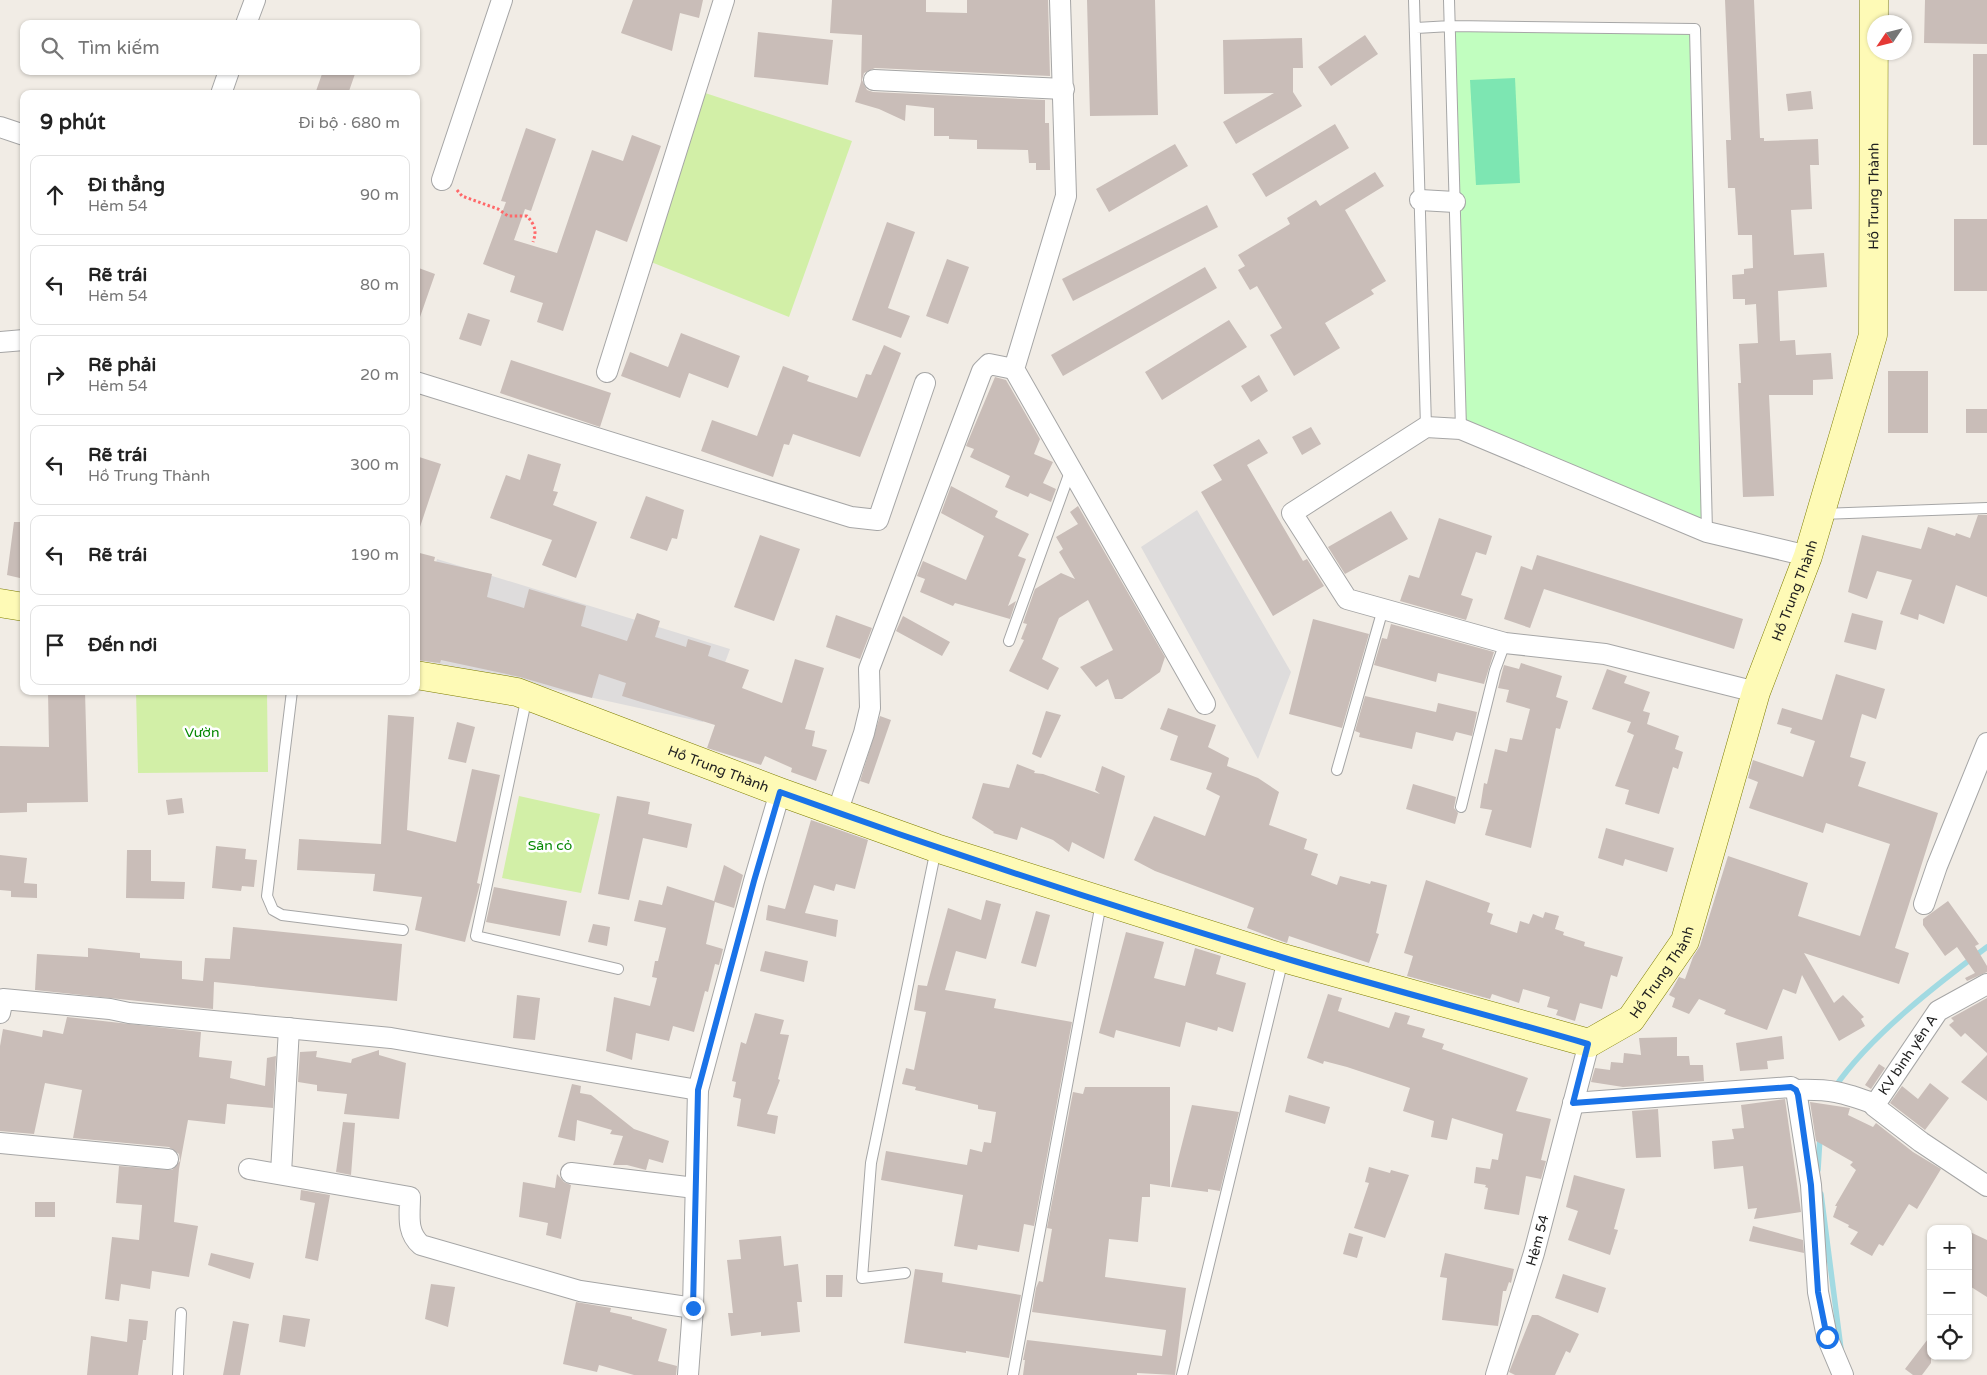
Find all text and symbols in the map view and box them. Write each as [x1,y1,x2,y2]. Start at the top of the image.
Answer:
north arrow [1867,15,1912,60]
search box [20,20,420,75]
icon: search [38,34,66,62]
text: Tìm kiếm [78,37,160,59]
text: 9 phút [40,110,105,135]
text: Đi bộ · 680 m [299,113,400,133]
street label: Hồ Trung Thành [1865,143,1882,250]
text: Đi thẳng [88,174,165,196]
icon: ahead [41,181,69,209]
text: 90 m [360,185,399,205]
text: Hẻm 54 [88,196,148,216]
text: Rẽ trái [88,264,147,286]
icon: left [41,271,69,299]
text: 80 m [360,275,399,295]
text: Hẻm 54 [88,286,148,306]
text: Rẽ phải [88,354,156,376]
icon: right [41,361,69,389]
text: 20 m [360,365,399,385]
text: Hẻm 54 [88,376,148,396]
text: Rẽ trái [88,444,147,466]
icon: left [41,451,69,479]
text: 300 m [350,455,399,475]
text: Hồ Trung Thành [88,466,210,486]
street label: Hồ Trung Thành [1768,538,1821,644]
icon: left [41,541,69,569]
text: Rẽ trái [88,544,147,566]
text: 190 m [350,545,399,565]
icon: arrive [41,631,69,659]
text: Đến nơi [88,634,157,656]
park label: Vườn [185,724,219,741]
street label: Hồ Trung Thành [665,742,772,796]
park label: Sân cỏ [528,837,572,854]
street label: Hồ Trung Thành [1626,924,1697,1021]
street label: KV bình yên A [1875,1011,1941,1099]
street label: Hẻm 54 [1522,1213,1552,1268]
map controls [1927,1225,1972,1360]
button: + [1927,1225,1972,1270]
button: − [1927,1270,1972,1315]
route end [682,1297,705,1320]
button: locate [1927,1315,1972,1360]
route start [1816,1326,1839,1349]

